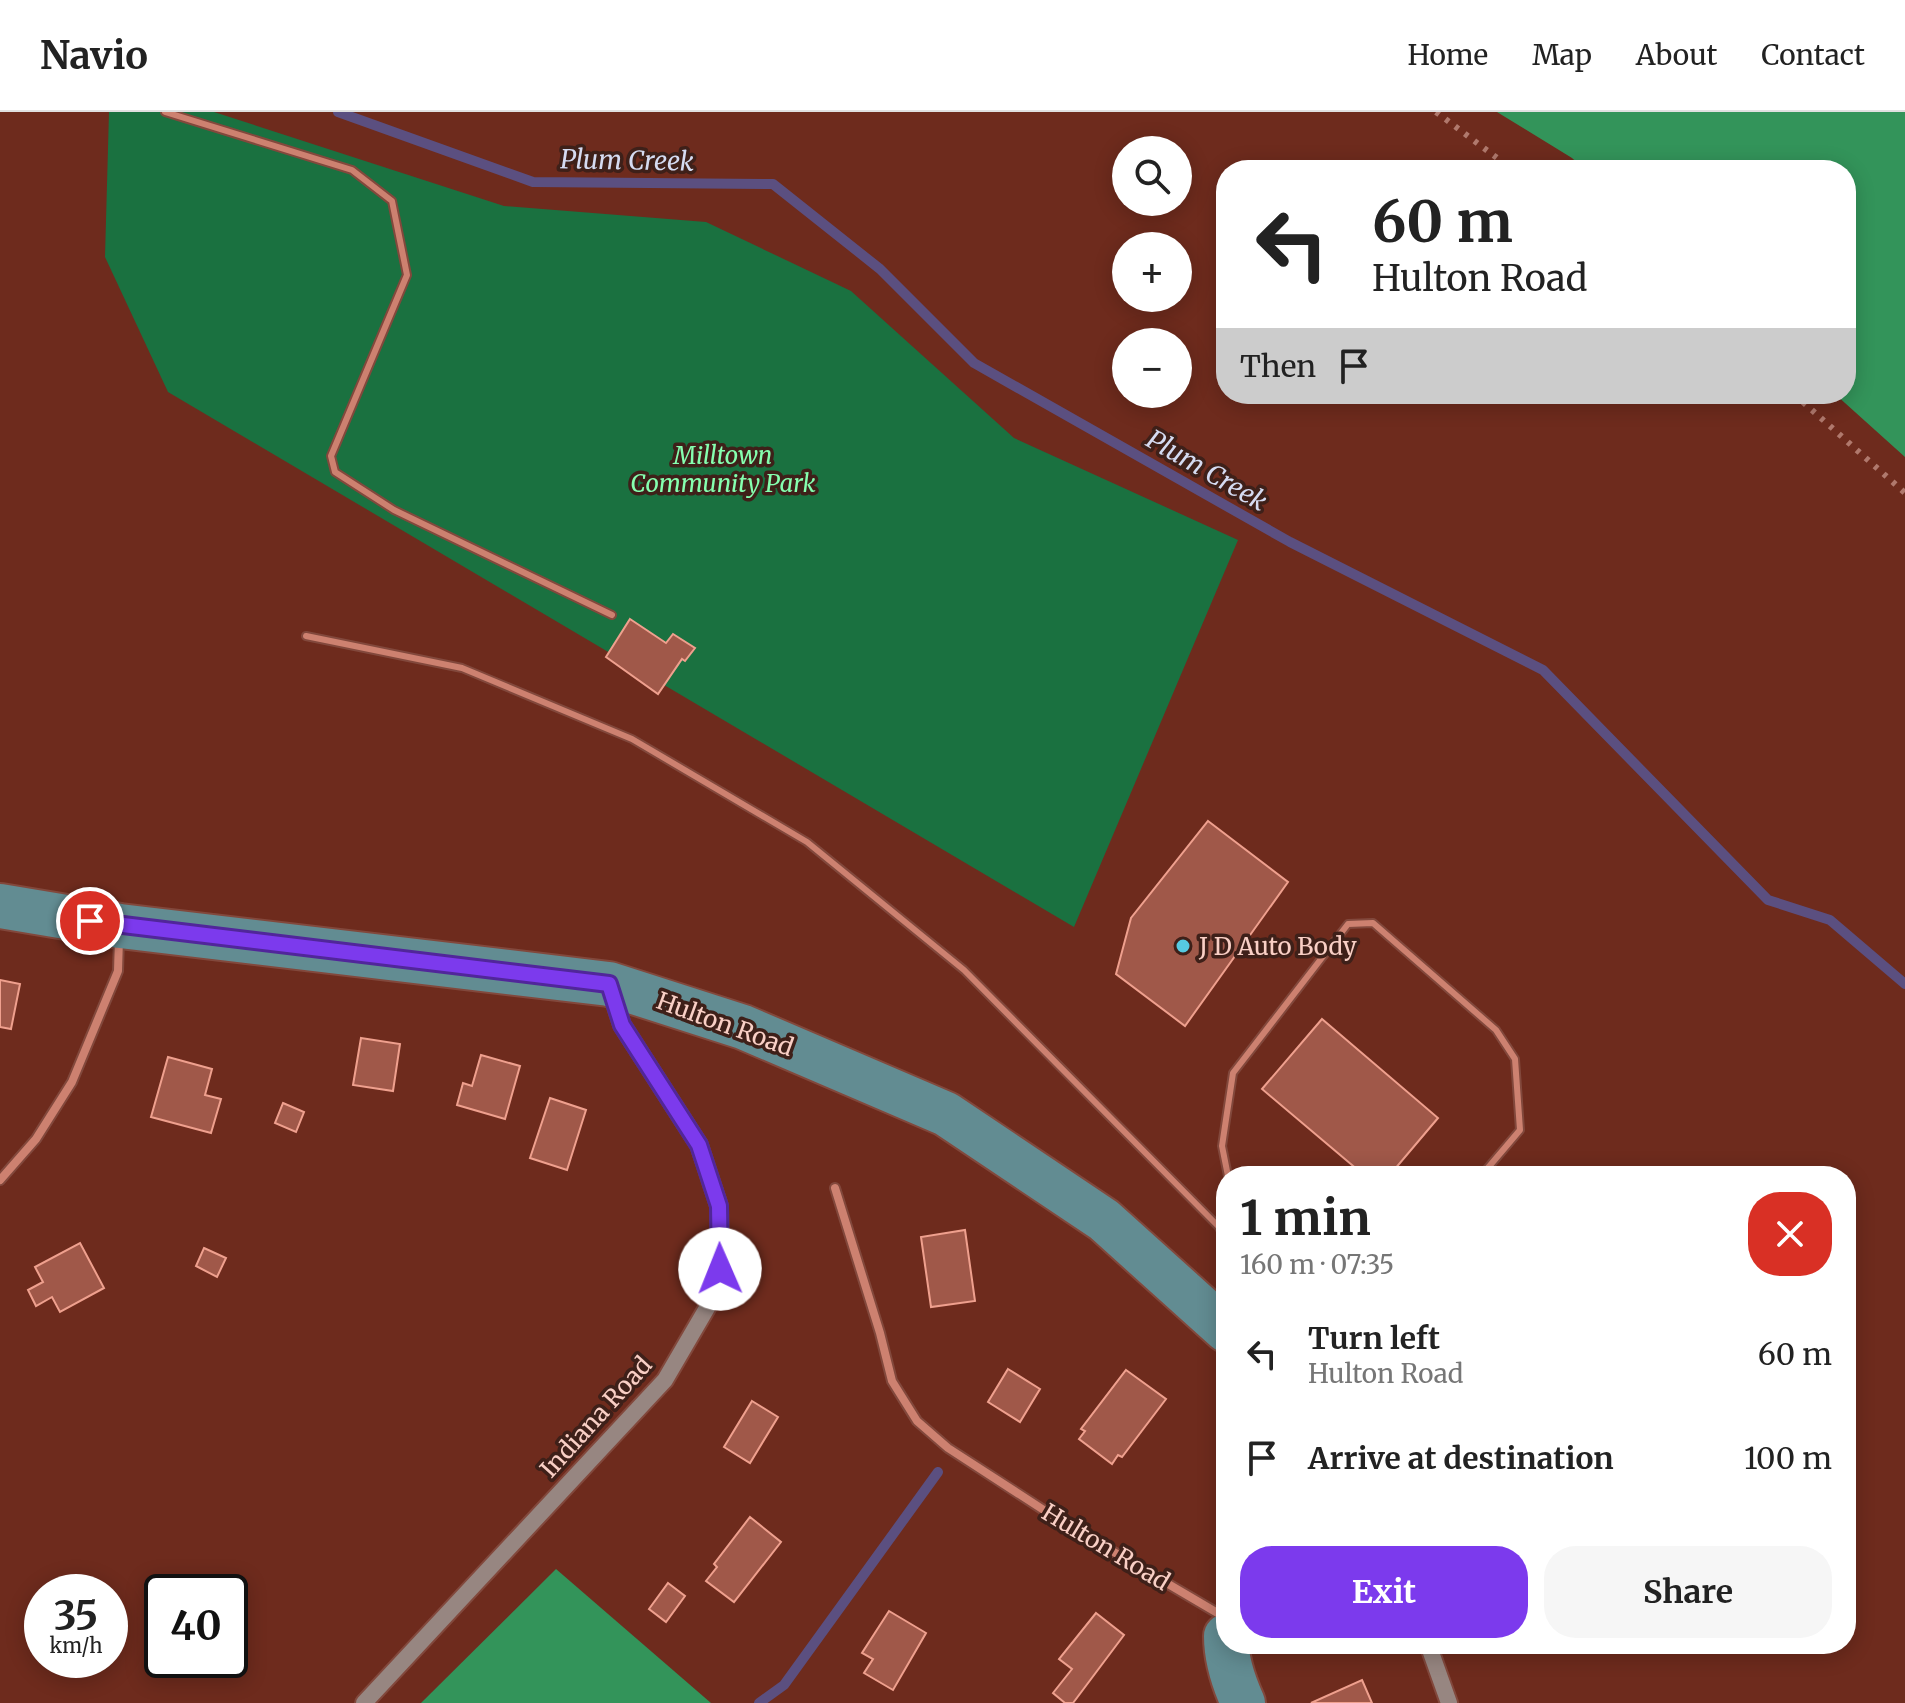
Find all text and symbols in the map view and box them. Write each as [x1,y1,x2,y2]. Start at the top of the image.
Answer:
text: Navio [40,32,148,79]
text: Home [1407,37,1488,73]
text: Map [1532,37,1592,73]
text: About [1636,37,1717,73]
text: Contact [1761,37,1865,73]
map controls [1112,136,1192,408]
button: search [1112,136,1192,216]
water label: Plum Creek [560,142,694,178]
text: 60 m [1372,187,1513,257]
icon: left [1240,192,1344,296]
button: + [1112,232,1192,312]
text: Hulton Road [1372,256,1587,301]
button: − [1112,328,1192,408]
icon: arrive [1332,344,1376,388]
text: Then [1240,347,1316,385]
water label: Plum Creek [1141,422,1273,518]
park label: Milltown Community Park [630,440,816,499]
pin [56,887,124,955]
icon: arrive [68,899,112,943]
place label: J D Auto Body [1198,931,1357,962]
marker: J D Auto Body [1174,937,1192,955]
street label: Hulton Road [652,985,798,1063]
text: 1 min [1240,1188,1371,1248]
button: close [1748,1192,1832,1276]
position arrow [678,1227,762,1311]
text: 160 m · 07:35 [1240,1248,1394,1281]
text: Turn left [1308,1319,1440,1357]
icon: left [1240,1332,1284,1376]
text: 60 m [1758,1335,1832,1373]
street label: Indiana Road [533,1350,659,1484]
text: Hulton Road [1308,1357,1464,1390]
icon: arrive [1240,1436,1284,1480]
text: Arrive at destination [1308,1439,1614,1477]
text: 100 m [1744,1439,1832,1477]
street label: Hulton Road [1036,1497,1176,1597]
button: Exit [1240,1546,1528,1638]
button: Share [1544,1546,1832,1638]
speed limit sign: 40 [144,1574,248,1678]
text: 35 [54,1591,98,1641]
text: km/h [50,1633,102,1658]

